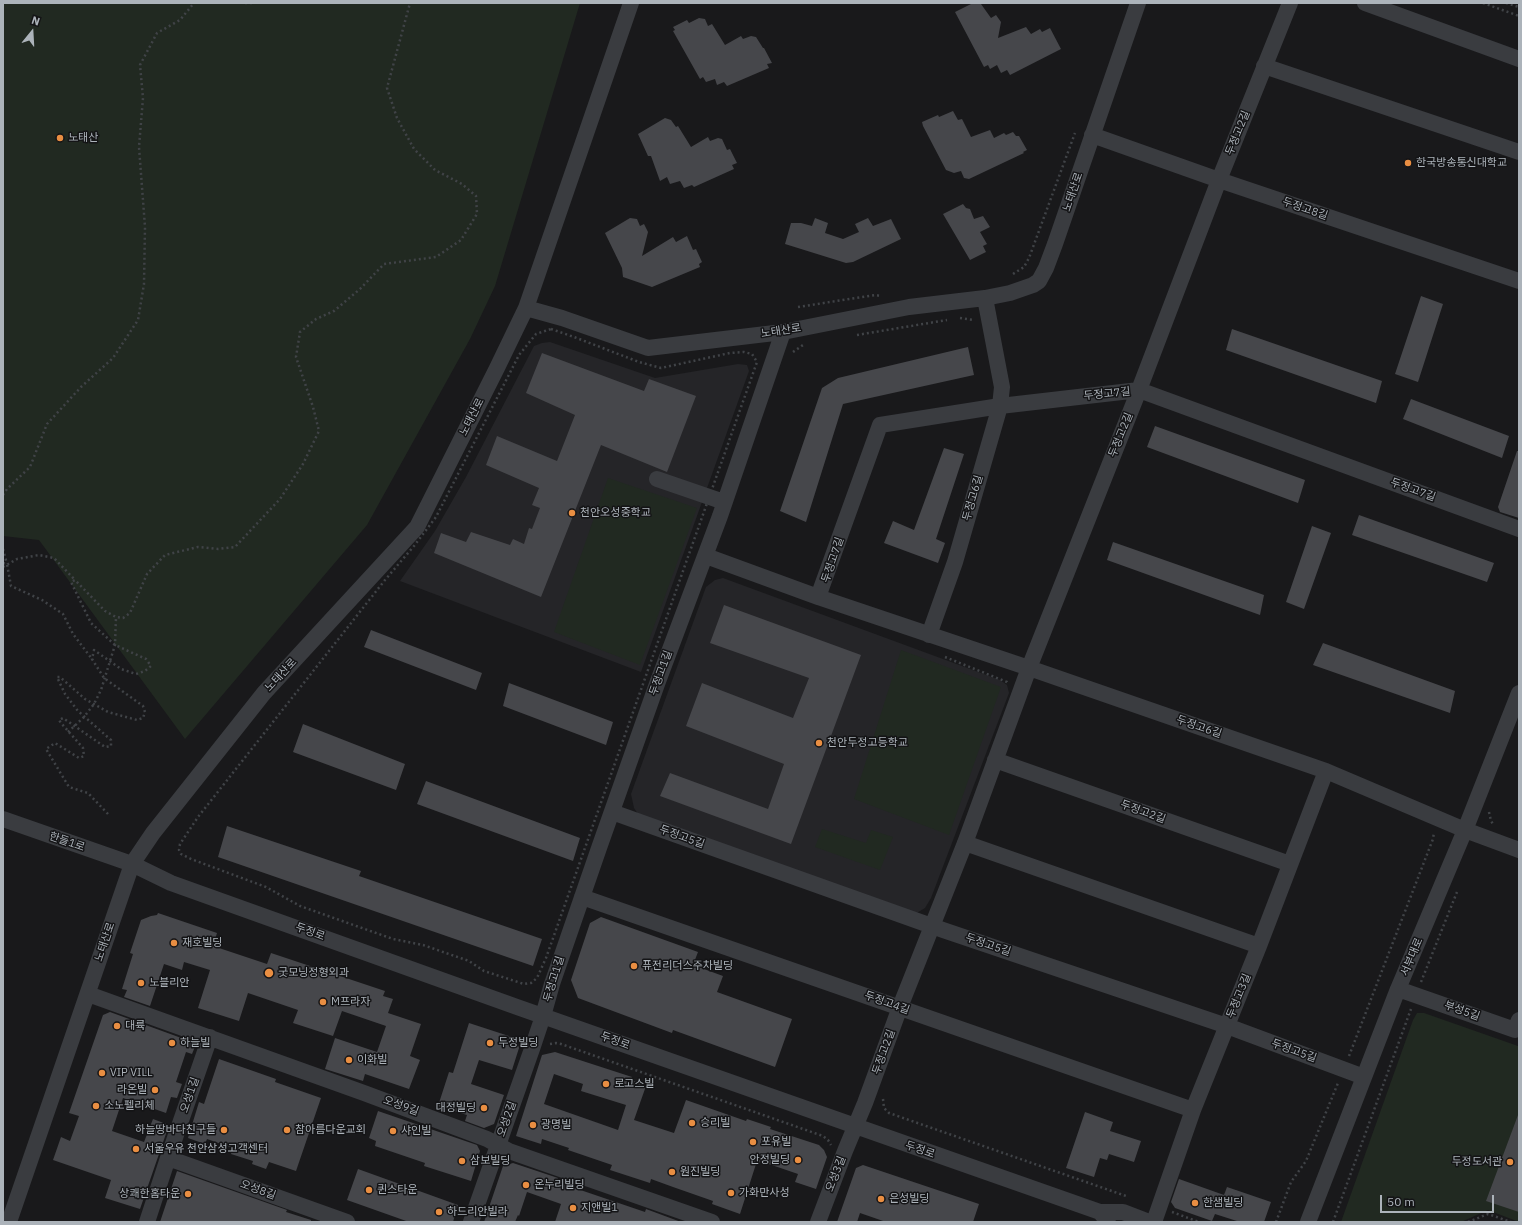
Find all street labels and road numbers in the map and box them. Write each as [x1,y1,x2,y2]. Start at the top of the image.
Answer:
street label: 두정고2길 [1223,109,1253,157]
street label: 노태산로 [1060,171,1086,213]
street label: 두정고8길 [1281,195,1329,223]
street label: 노태산로 [760,321,802,341]
street label: 두정고7길 [1083,385,1131,403]
street label: 노태산로 [457,396,487,438]
street label: 두정고2길 [1106,411,1136,459]
street label: 두정고6길 [960,474,986,522]
street label: 두정고7길 [1389,476,1437,504]
street label: 두정고7길 [819,536,847,584]
street label: 두정고1길 [647,649,675,697]
street label: 노태산로 [262,656,300,694]
street label: 두정고6길 [1175,713,1223,741]
street label: 두정고2길 [1119,798,1167,826]
street label: 두정고5길 [658,823,706,851]
street label: 한들1로 [47,830,87,854]
street label: 노태산로 [92,921,118,963]
street label: 두정로 [293,921,327,943]
street label: 두정고5길 [964,931,1012,959]
street label: 서부대로 [1398,936,1426,978]
street label: 두정고1길 [541,955,567,1003]
street label: 두정고3길 [1224,972,1254,1020]
street label: 두정고4길 [863,989,911,1017]
street label: 부성5길 [1442,998,1482,1024]
street label: 두정고2길 [870,1028,898,1076]
street label: 두정로 [598,1030,632,1052]
street label: 두정고5길 [1270,1037,1318,1065]
street label: 오성1길 [178,1075,202,1115]
street label: 오성9길 [381,1093,421,1119]
street label: 오성2길 [495,1099,519,1139]
street label: 두정로 [903,1139,937,1161]
street label: 오성3길 [823,1154,849,1194]
street label: 오성8길 [238,1177,278,1203]

